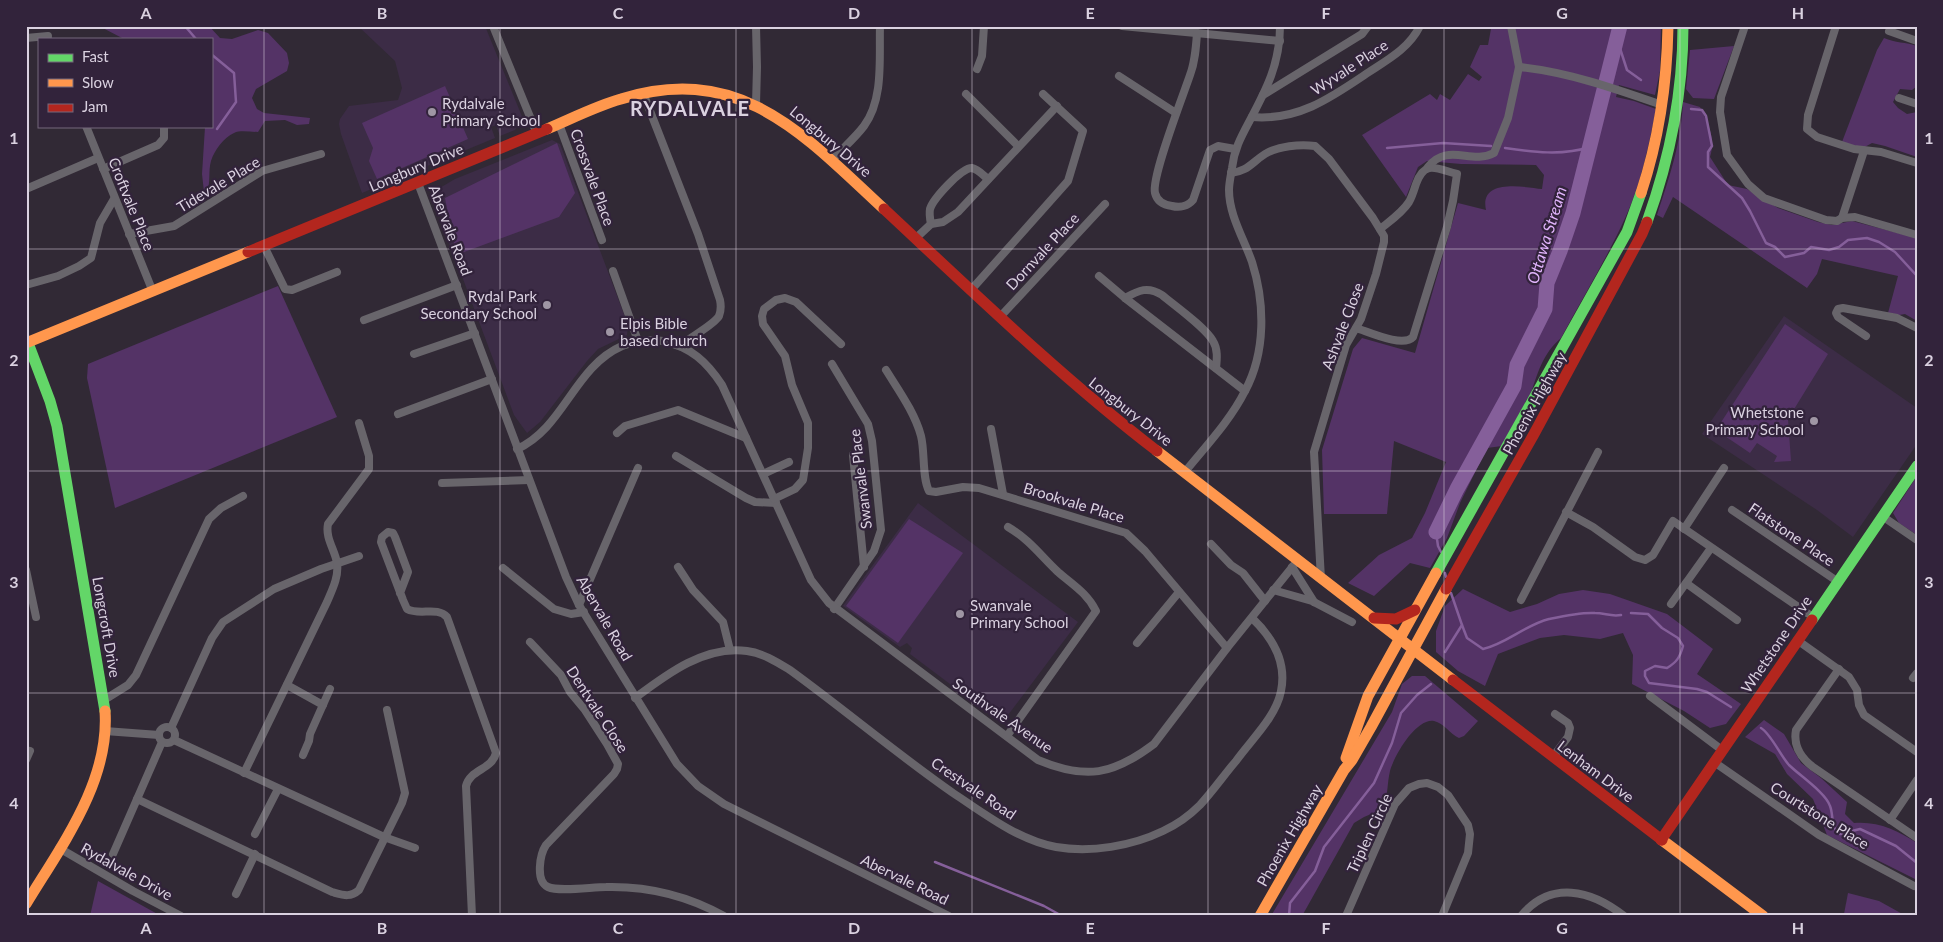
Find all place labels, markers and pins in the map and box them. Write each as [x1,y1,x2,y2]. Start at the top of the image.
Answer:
place label: Rydalvale Primary School [442,94,541,129]
marker: Rydalvale Primary School [426,106,438,118]
place label: Rydal Park Secondary School [420,287,537,322]
marker: Rydal Park Secondary School [541,299,553,311]
place label: Elpis Bible based church [620,314,707,349]
marker: Elpis Bible based church [604,326,616,338]
place label: Whetstone Primary School [1705,403,1804,438]
marker: Whetstone Primary School [1808,415,1820,427]
place label: Swanvale Primary School [970,596,1069,631]
marker: Swanvale Primary School [954,608,966,620]

